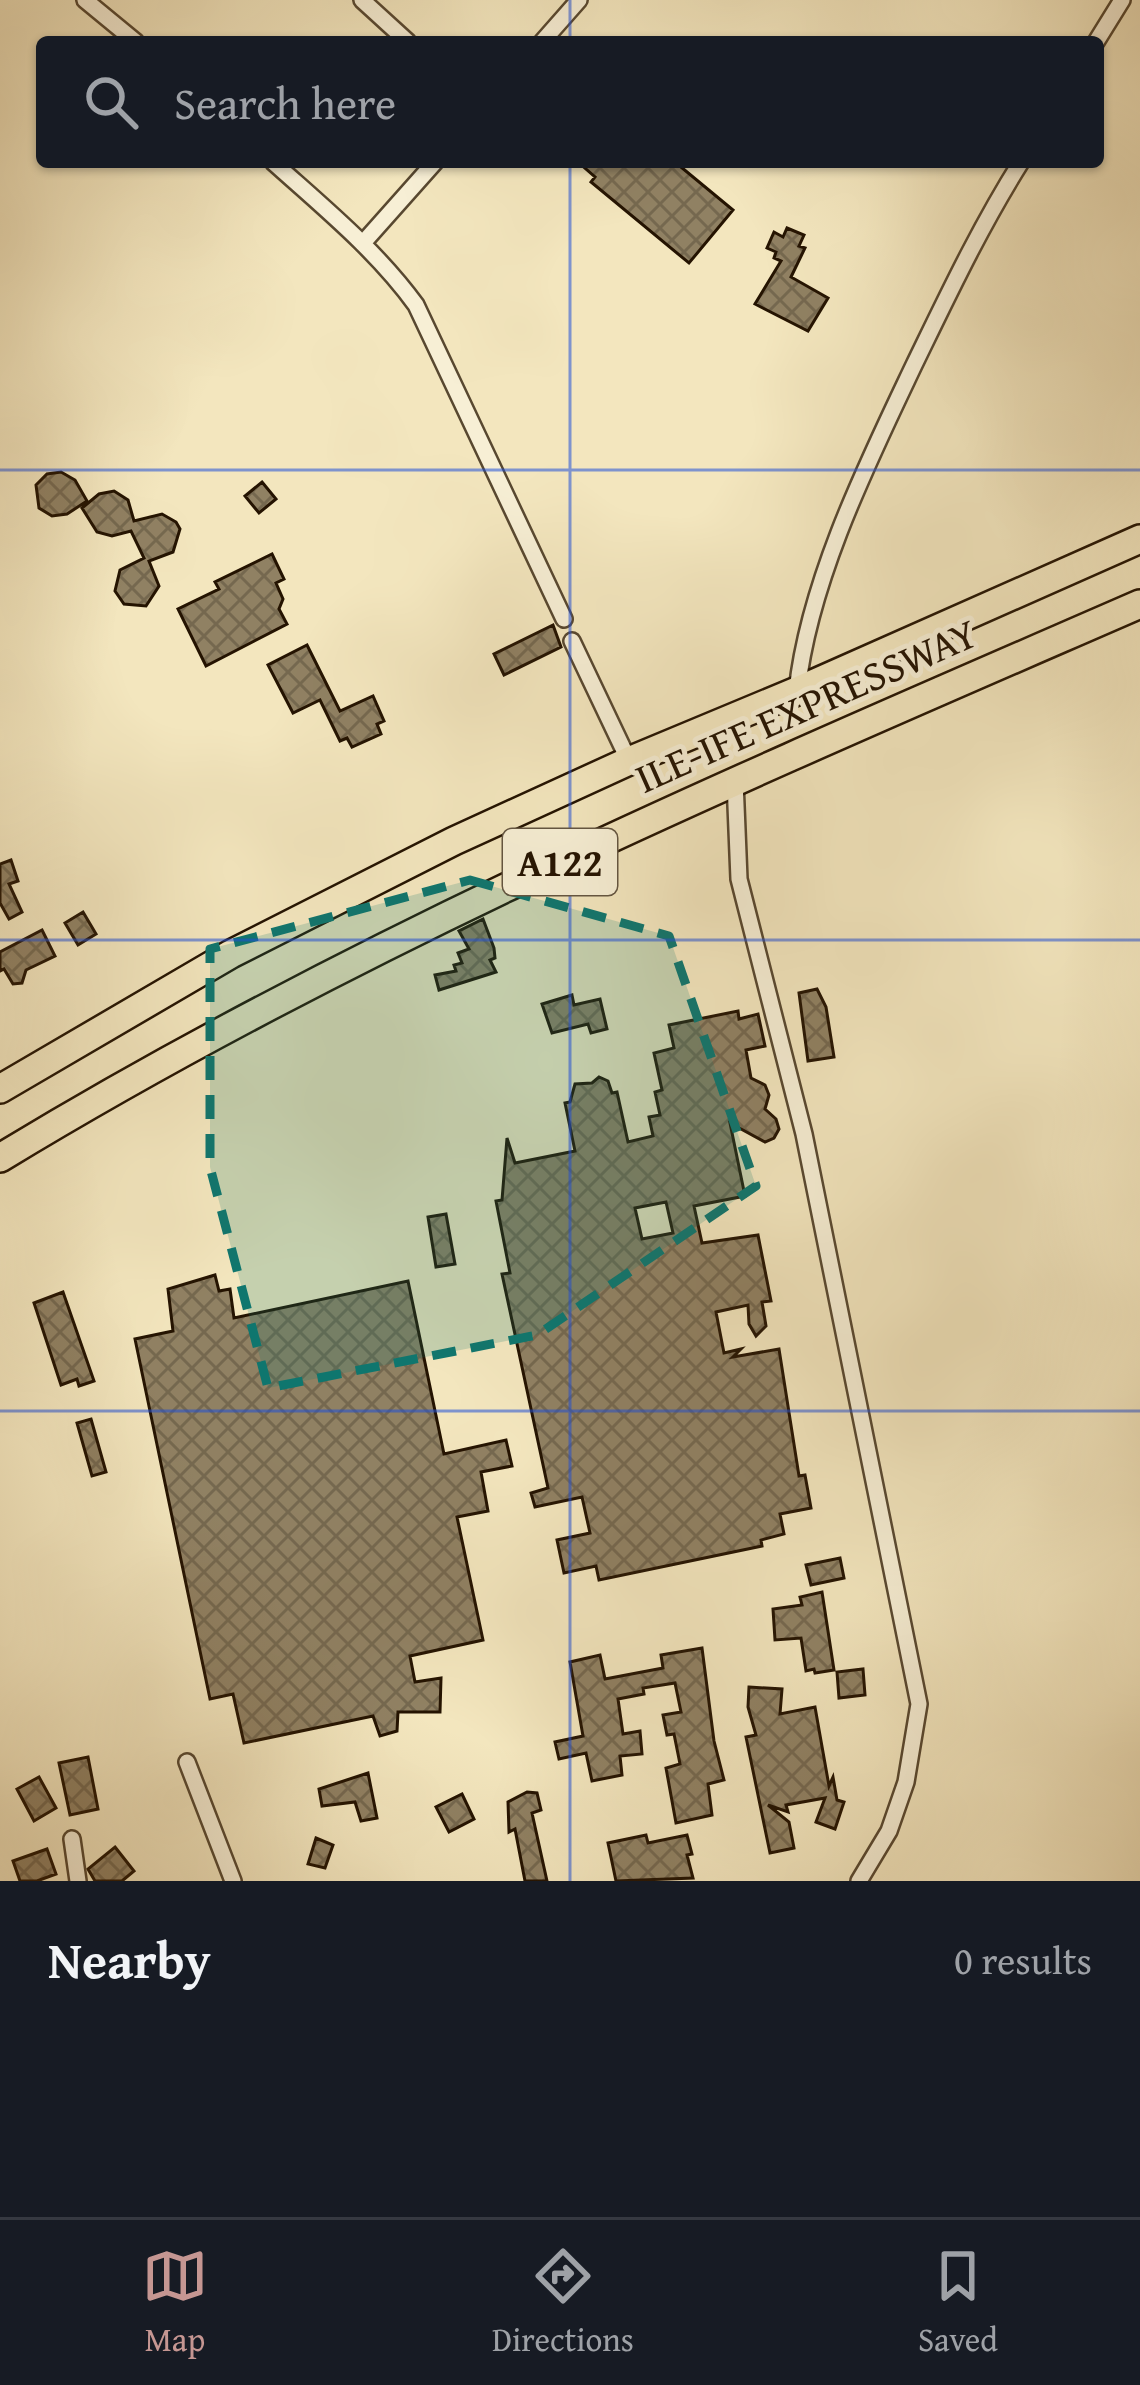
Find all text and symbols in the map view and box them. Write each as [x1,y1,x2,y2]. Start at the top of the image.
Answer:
search box [36,36,1104,168]
icon: search [78,69,144,135]
text: Search here [174,70,396,135]
street label: ILE-IFE EXPRESSWAY [625,602,987,807]
road number: A122 [503,829,617,895]
text: Nearby [48,1922,211,1997]
text: 0 results [954,1931,1092,1988]
tab: Map [142,2243,208,2363]
tab: Directions [492,2243,634,2363]
tab: Saved [918,2243,998,2363]

